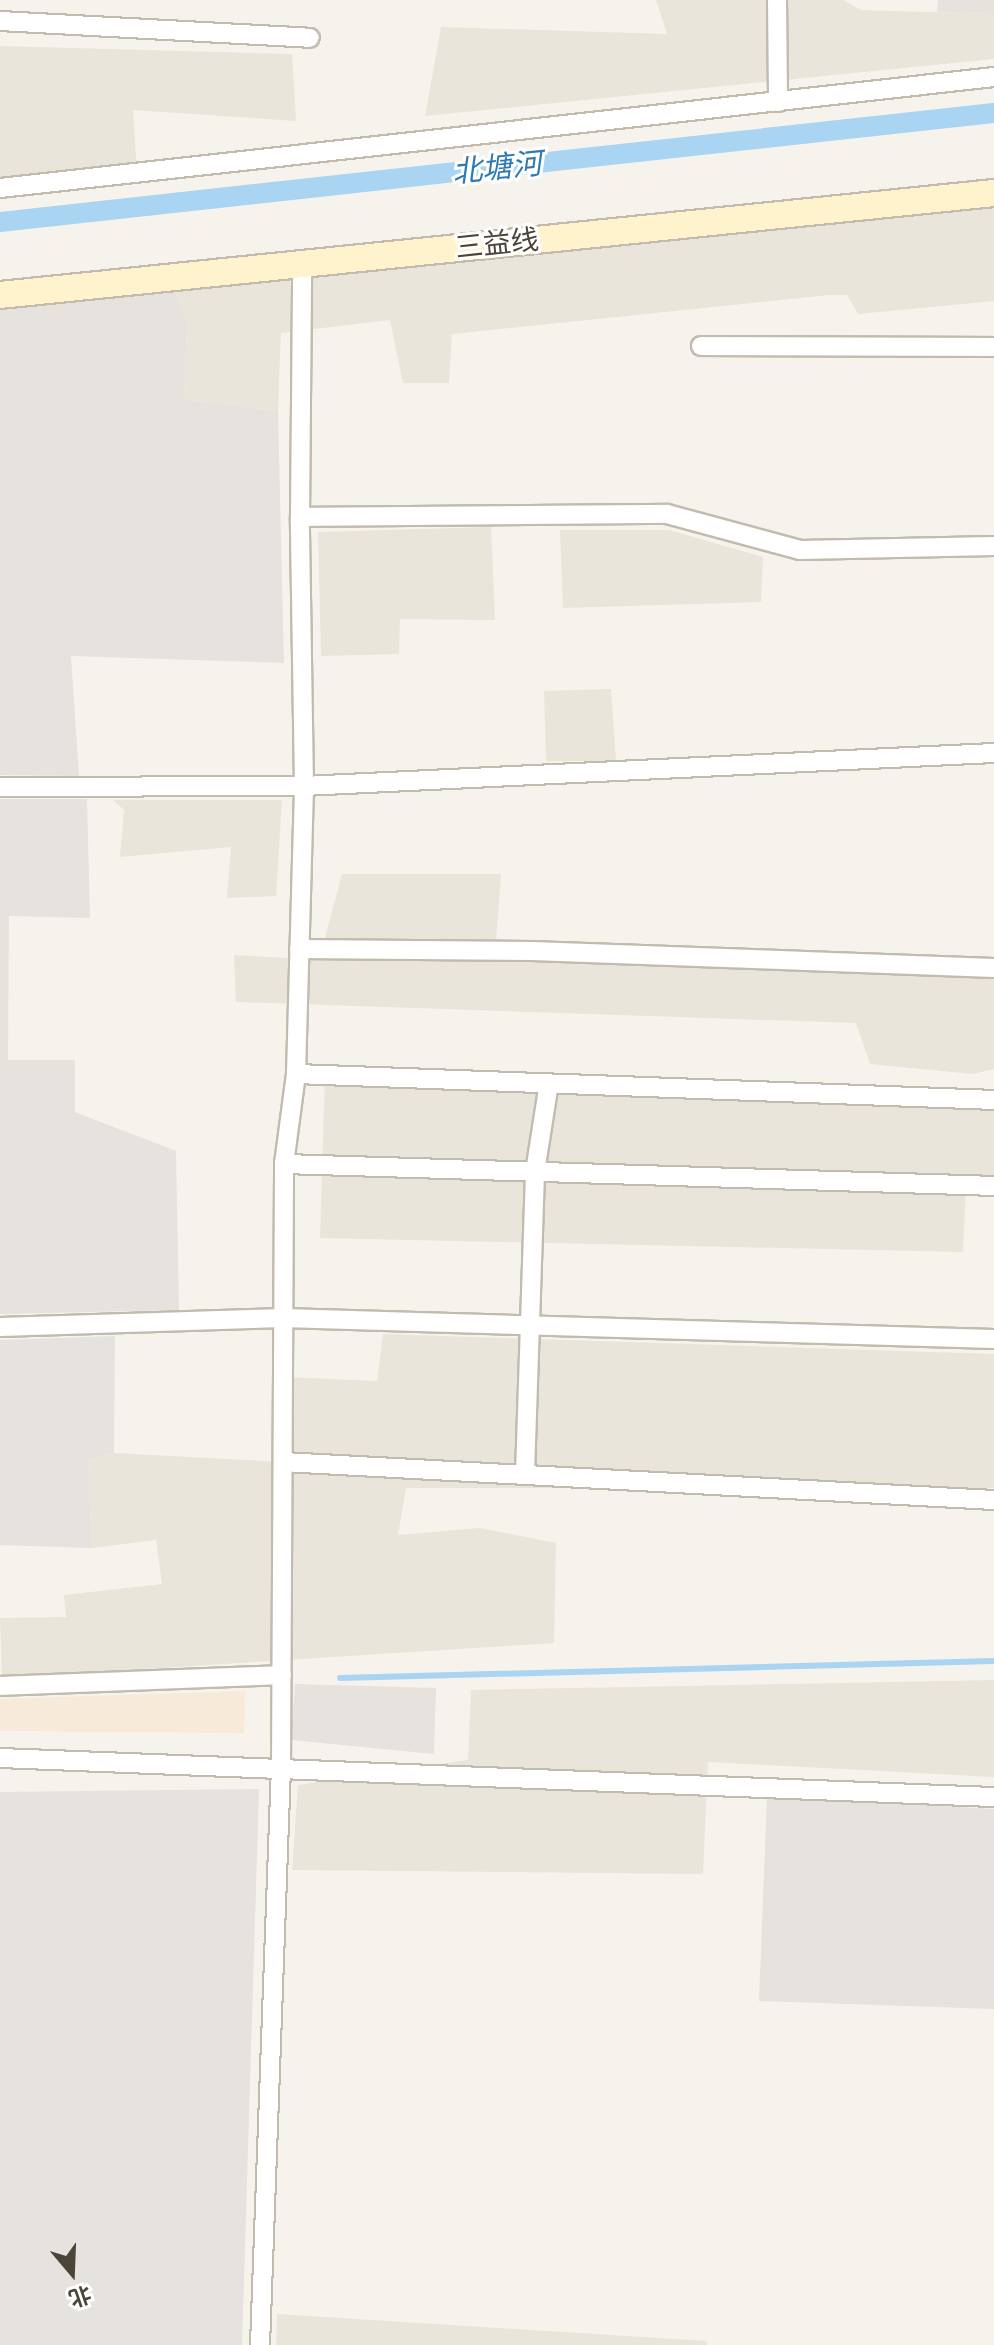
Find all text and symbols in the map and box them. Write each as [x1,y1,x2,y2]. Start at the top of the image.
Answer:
water label: 北塘河 [450,145,544,191]
street label: 三益线 [453,223,541,265]
north arrow [32,2233,112,2313]
text: 北 [66,2281,94,2312]

